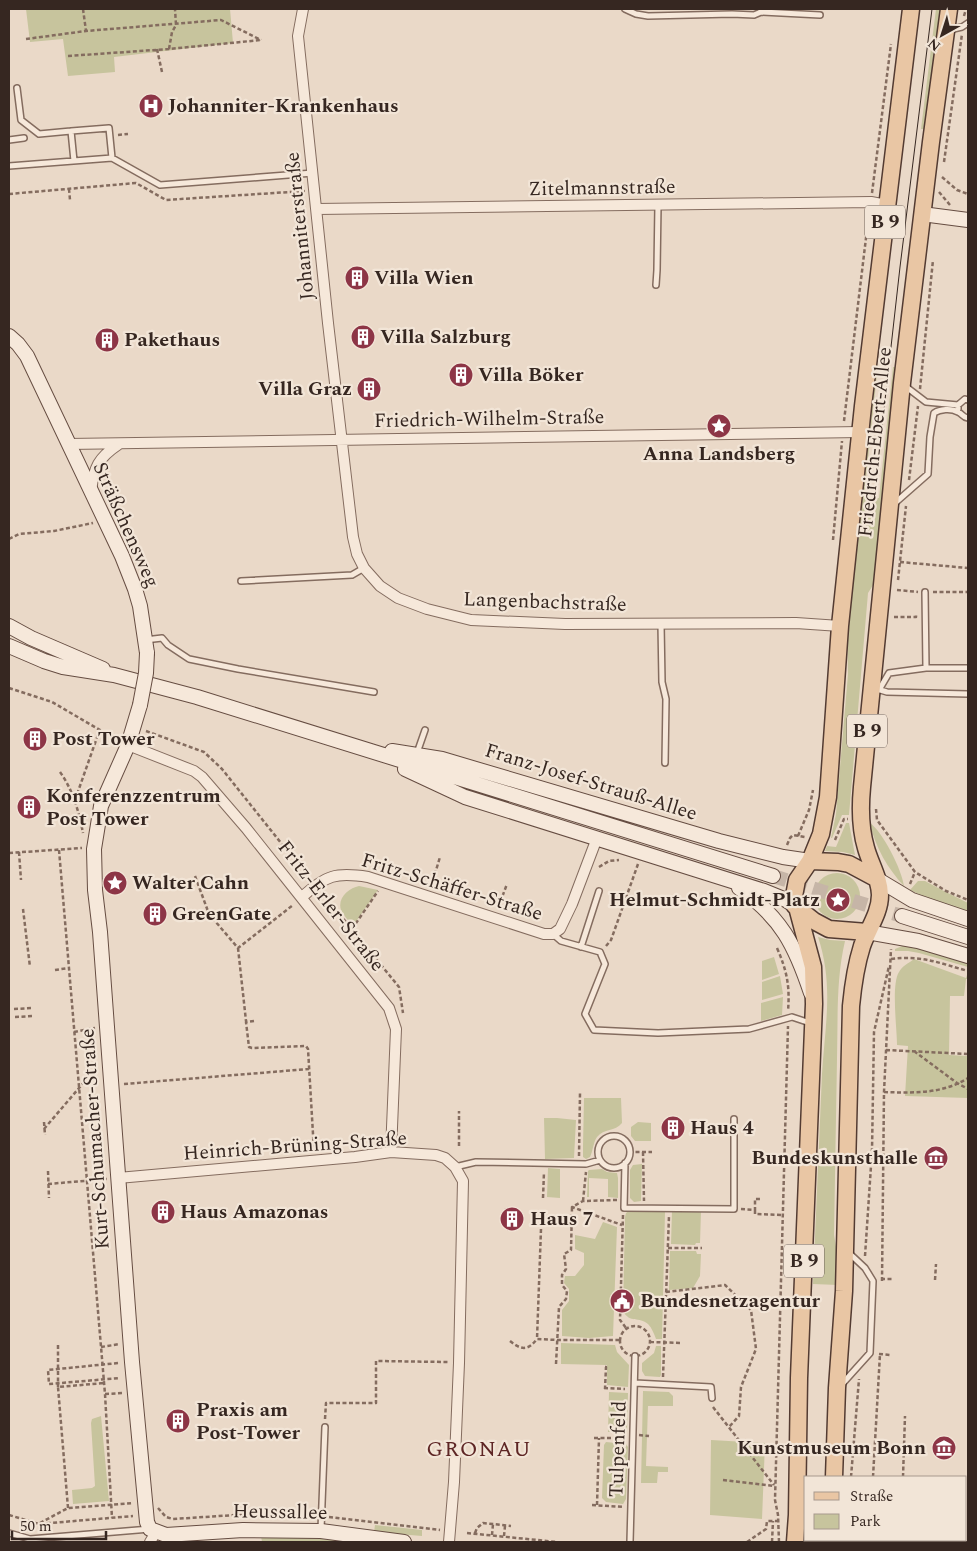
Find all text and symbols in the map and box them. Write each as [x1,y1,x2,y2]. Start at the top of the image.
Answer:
north arrow [917,10,967,60]
text: N [923,33,945,56]
place label: Johanniter-Krankenhaus [168,91,399,121]
hospital icon: Johanniter-Krankenhaus [138,93,164,119]
street label: Johanniterstraße [277,150,323,302]
street label: Zitelmannstraße [528,172,676,204]
road number: B 9 [865,206,905,238]
place label: Villa Wien [374,263,474,293]
building icon: Villa Wien [344,265,370,291]
place label: Villa Salzburg [380,322,511,352]
building icon: Villa Salzburg [350,324,376,350]
place label: Pakethaus [124,325,220,355]
building icon: Pakethaus [94,327,120,353]
street label: Friedrich-Ebert-Allee [850,345,900,539]
place label: Villa Böker [478,360,584,390]
building icon: Villa Böker [448,362,474,388]
place label: Villa Graz [258,374,352,404]
building icon: Villa Graz [356,376,382,402]
street label: Friedrich-Wilhelm-Straße [374,402,604,436]
place icon: Anna Landsberg [706,413,732,439]
place label: Anna Landsberg [643,439,795,469]
street label: Sträßchensweg [85,457,167,593]
street label: Langenbachstraße [463,584,627,620]
road number: B 9 [847,714,887,748]
place label: Post Tower [52,724,155,754]
building icon: Post Tower [22,726,48,752]
street label: Franz-Josef-Strauß-Allee [481,735,701,829]
place label: Konferenzzentrum Post Tower [46,781,221,834]
building icon: Konferenzzentrum Post Tower [16,794,42,820]
street label: Fritz-Erler-Straße [270,834,392,978]
street label: Fritz-Schäffer-Straße [358,845,546,929]
place label: Walter Cahn [132,868,249,898]
place icon: Walter Cahn [102,870,128,896]
place label: Helmut-Schmidt-Platz [609,885,820,915]
place icon: Helmut-Schmidt-Platz [825,887,851,913]
place label: GreenGate [172,899,271,929]
building icon: GreenGate [142,901,168,927]
street label: Kurt-Schumacher-Straße [72,1028,118,1250]
place label: Haus 4 [690,1113,754,1143]
building icon: Haus 4 [660,1115,686,1141]
street label: Heinrich-Brüning-Straße [182,1123,408,1169]
place label: Bundeskunsthalle [751,1143,918,1173]
museum icon: Bundeskunsthalle [923,1145,949,1171]
place label: Haus Amazonas [180,1197,329,1227]
building icon: Haus Amazonas [150,1199,176,1225]
place label: Haus 7 [530,1204,594,1234]
building icon: Haus 7 [499,1206,525,1232]
road number: B 9 [784,1244,824,1278]
place label: Bundesnetzagentur [640,1286,820,1316]
public building icon: Bundesnetzagentur [609,1288,635,1314]
place label: Praxis am Post-Tower [196,1395,301,1448]
street label: Tulpenfeld [601,1400,635,1498]
building icon: Praxis am Post-Tower [165,1408,191,1434]
district label: GRONAU [426,1433,532,1466]
place label: Kunstmuseum Bonn [737,1433,926,1463]
museum icon: Kunstmuseum Bonn [931,1435,957,1461]
legend [804,1476,967,1541]
text: Straße [850,1485,893,1508]
street label: Heussallee [232,1496,328,1528]
scale bar [12,1508,106,1540]
text: Park [850,1510,881,1533]
text: 50 m [20,1515,52,1538]

